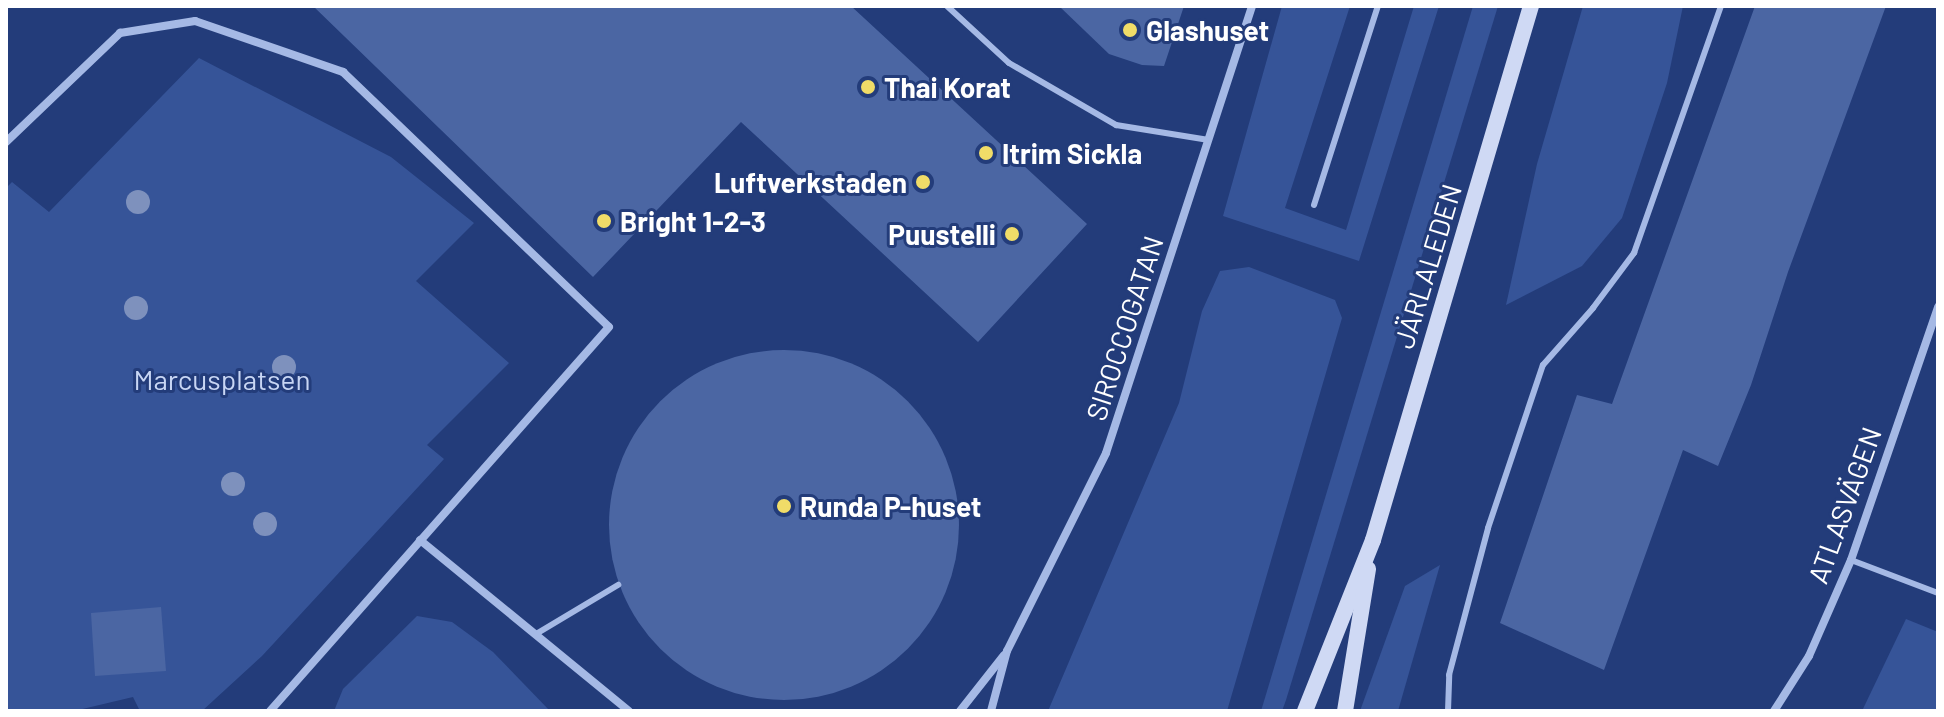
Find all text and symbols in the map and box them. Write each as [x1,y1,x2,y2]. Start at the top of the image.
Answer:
place label: Glashuset [1146,13,1269,47]
marker: Glashuset [1121,21,1139,39]
place label: Thai Korat [884,70,1011,104]
marker: Thai Korat [859,78,877,96]
place label: Itrim Sickla [1002,136,1142,170]
marker: Itrim Sickla [977,144,995,162]
place label: Luftverkstaden [714,165,907,199]
marker: Luftverkstaden [914,173,932,191]
street label: JÄRLALEDEN [1386,180,1468,352]
place label: Bright 1-2-3 [620,204,766,238]
marker: Bright 1-2-3 [595,212,613,230]
place label: Puustelli [888,217,996,251]
marker: Puustelli [1003,225,1021,243]
street label: SIROCCOGATAN [1078,231,1170,425]
park label: Marcusplatsen [133,362,311,396]
street label: ATLASVÄGEN [1800,422,1888,588]
place label: Runda P-huset [800,489,981,523]
marker: Runda P-huset [775,497,793,515]

